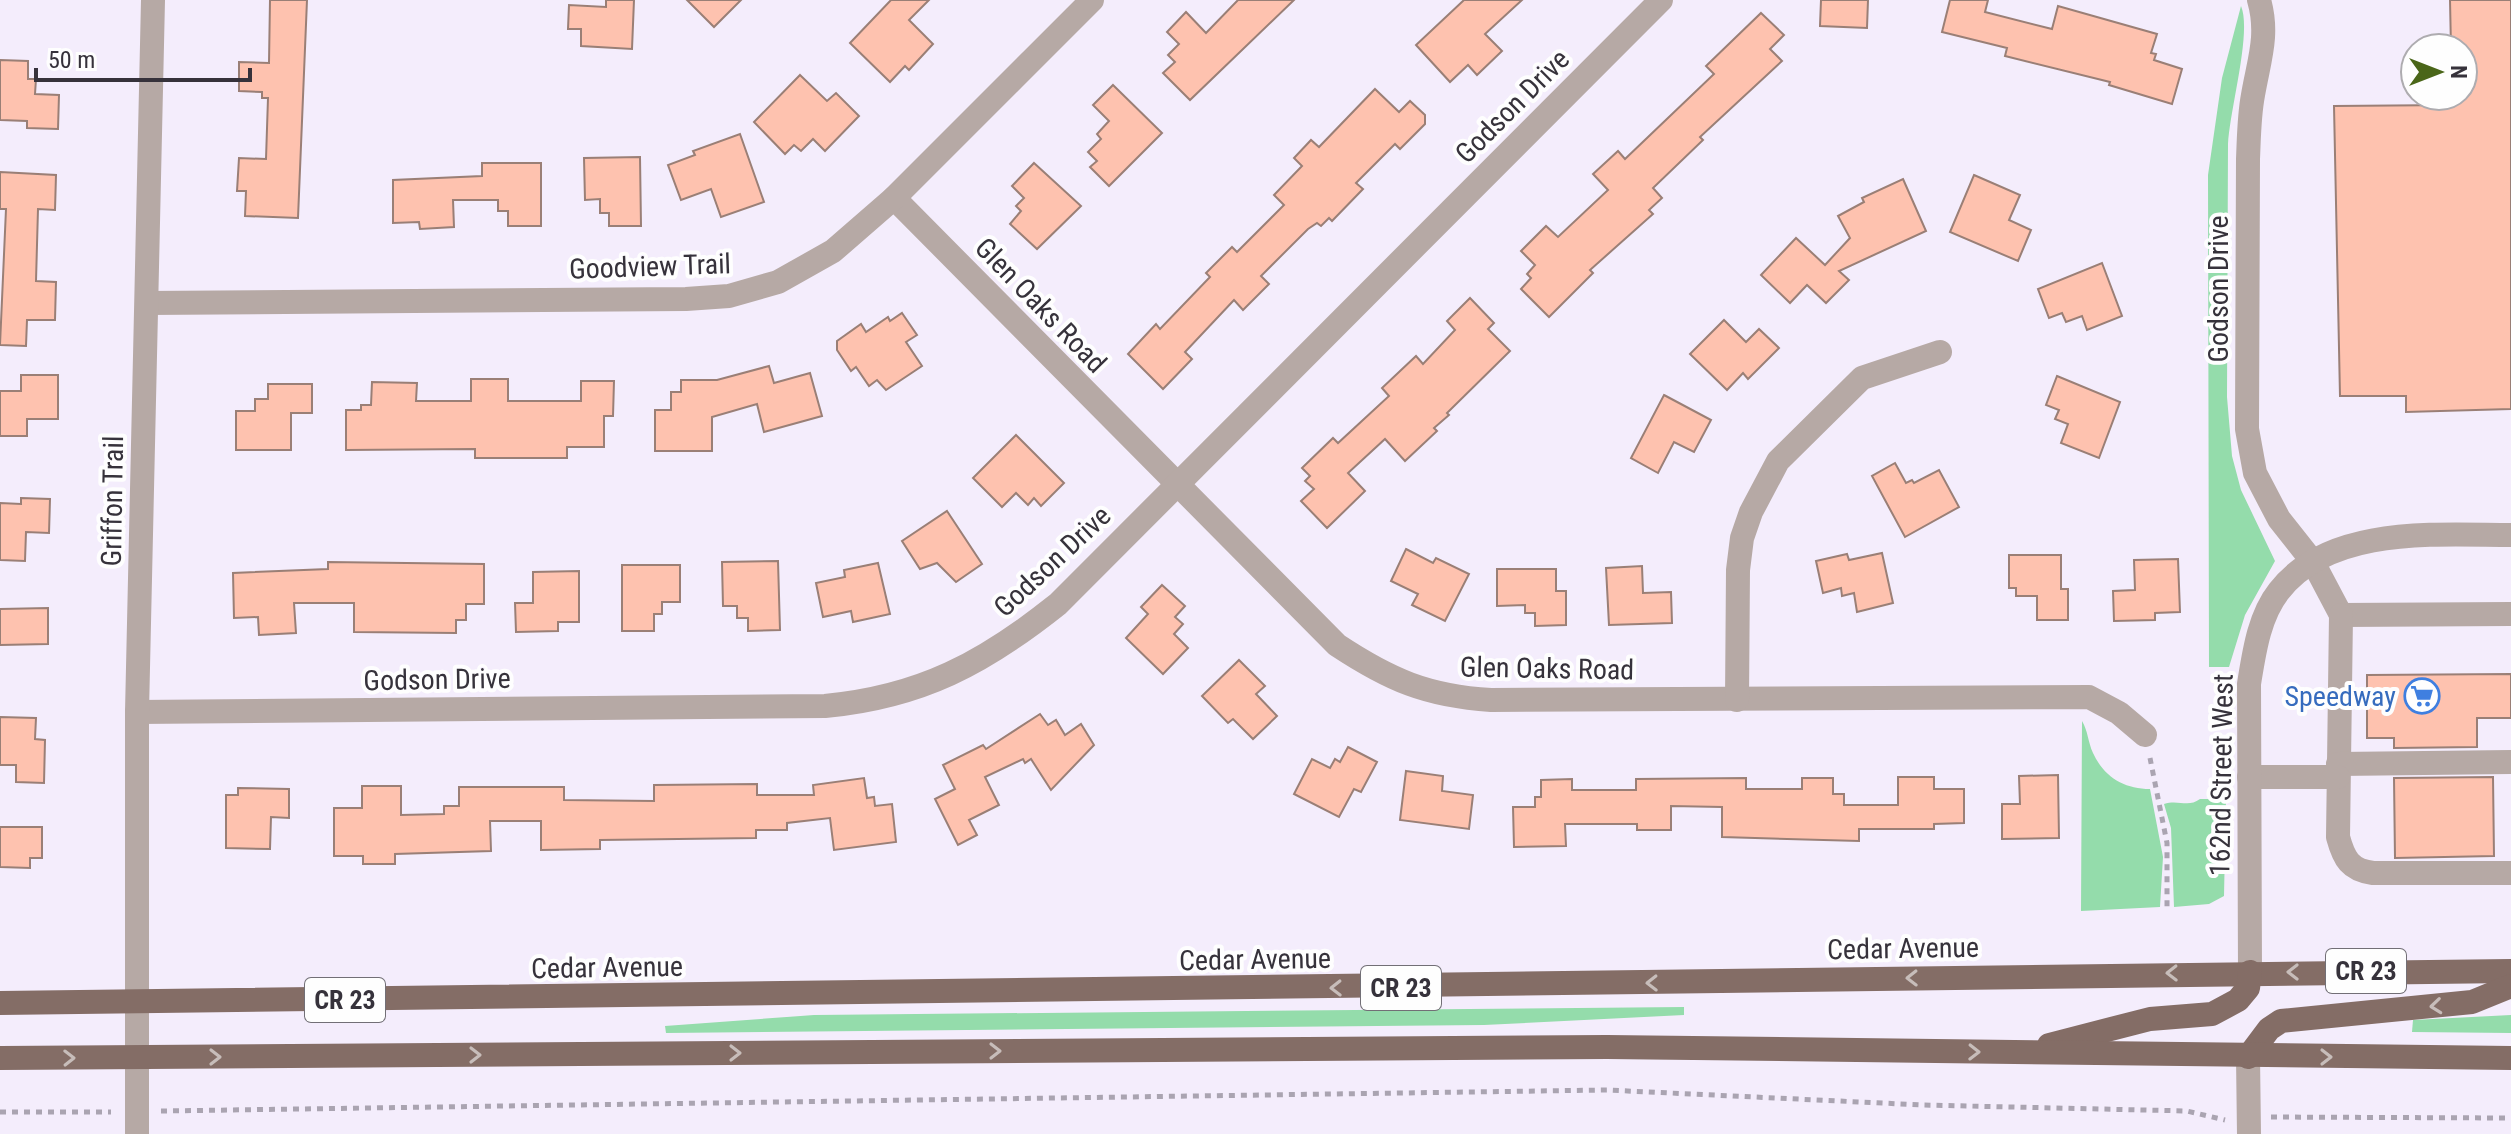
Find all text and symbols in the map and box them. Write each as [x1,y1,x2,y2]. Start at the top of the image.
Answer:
scale bar [36,32,250,82]
north arrow [2399,32,2479,112]
street label: Godson Drive [1449,43,1576,170]
text: 50 m [48,46,95,74]
text: N [2446,65,2471,79]
street label: Godson Drive [2202,215,2235,363]
street label: Glen Oaks Road [968,231,1113,380]
street label: Goodview Trail [569,247,732,286]
street label: Griffon Trail [95,435,130,567]
street label: Godson Drive [987,499,1117,624]
street label: Glen Oaks Road [1460,650,1634,687]
street label: Godson Drive [363,662,511,697]
street label: 162nd Street West [2203,674,2240,877]
supermarket icon: Speedway [2403,677,2441,715]
place label: Speedway [2284,680,2396,713]
street label: Cedar Avenue [1827,931,1979,966]
street label: Cedar Avenue [1179,942,1331,977]
road number: CR 23 [2326,949,2406,993]
street label: Cedar Avenue [531,950,683,985]
one-way arrow [2286,963,2299,981]
one-way arrow [2165,965,2178,982]
road number: CR 23 [1361,966,1441,1010]
one-way arrow [1905,969,1918,987]
one-way arrow [1645,974,1658,992]
road number: CR 23 [305,978,385,1022]
one-way arrow [1329,980,1342,997]
one-way arrow [2429,997,2442,1014]
one-way arrow [989,1042,1002,1060]
one-way arrow [729,1044,742,1062]
one-way arrow [1968,1044,1981,1061]
one-way arrow [469,1046,482,1064]
one-way arrow [209,1048,222,1066]
one-way arrow [2320,1048,2333,1066]
one-way arrow [63,1049,76,1067]

